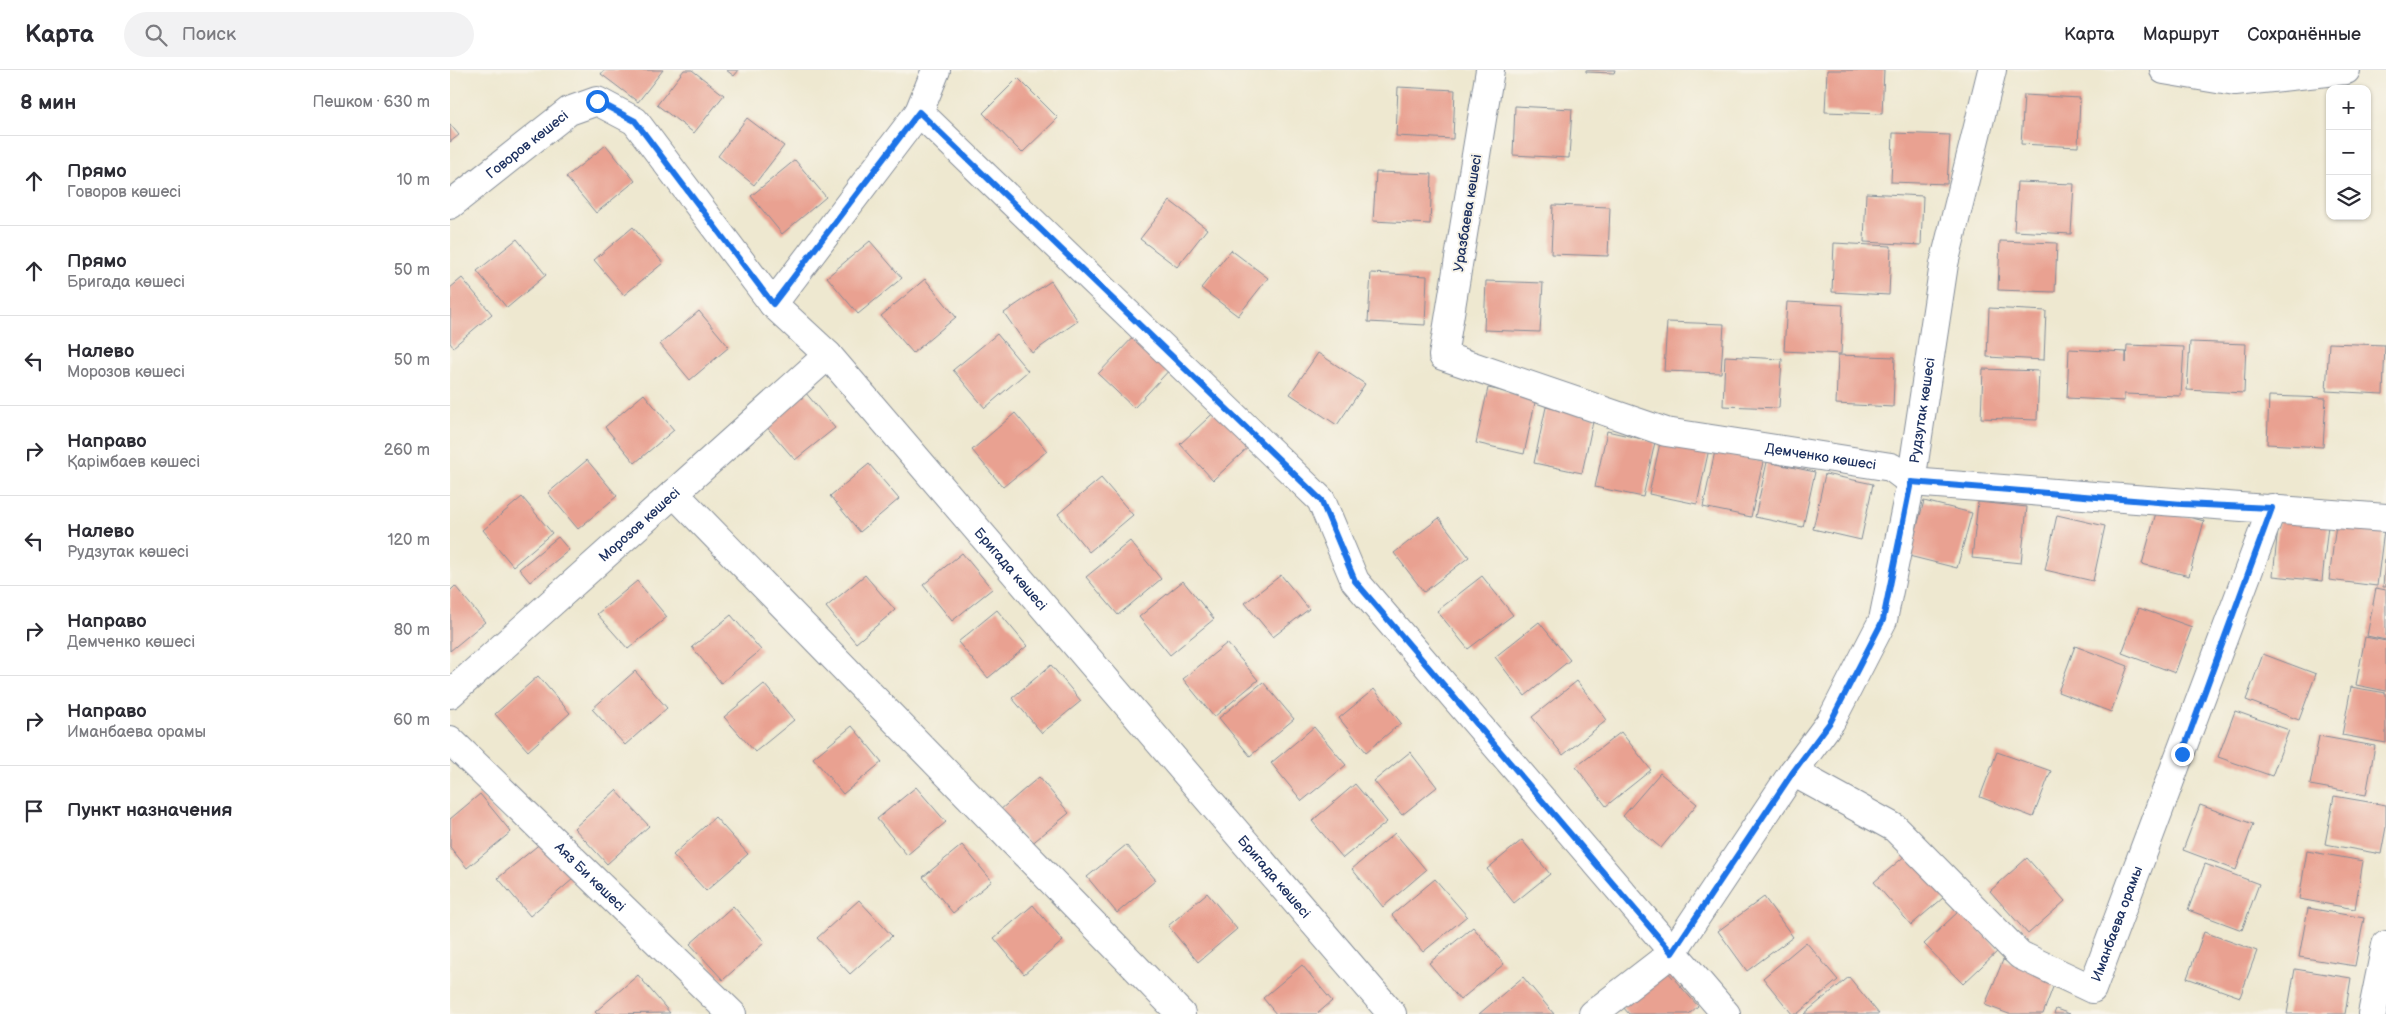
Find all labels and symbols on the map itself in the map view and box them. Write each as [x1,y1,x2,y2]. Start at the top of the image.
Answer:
route start [586,90,609,113]
street label: Говоров көшесі [483,107,572,182]
street label: Уразбаева көшесі [1450,153,1485,273]
street label: Рудзутак көшесі [1906,356,1939,464]
street label: Демченко көшесі [1764,440,1877,474]
street label: Морозов көшесі [595,484,684,566]
street label: Бригада көшесі [971,524,1051,614]
route end [2171,743,2194,766]
street label: Бригада көшесі [1234,832,1314,922]
street label: Аяз Би көшесі [551,838,629,915]
street label: Иманбаева орамы [2088,864,2146,984]

